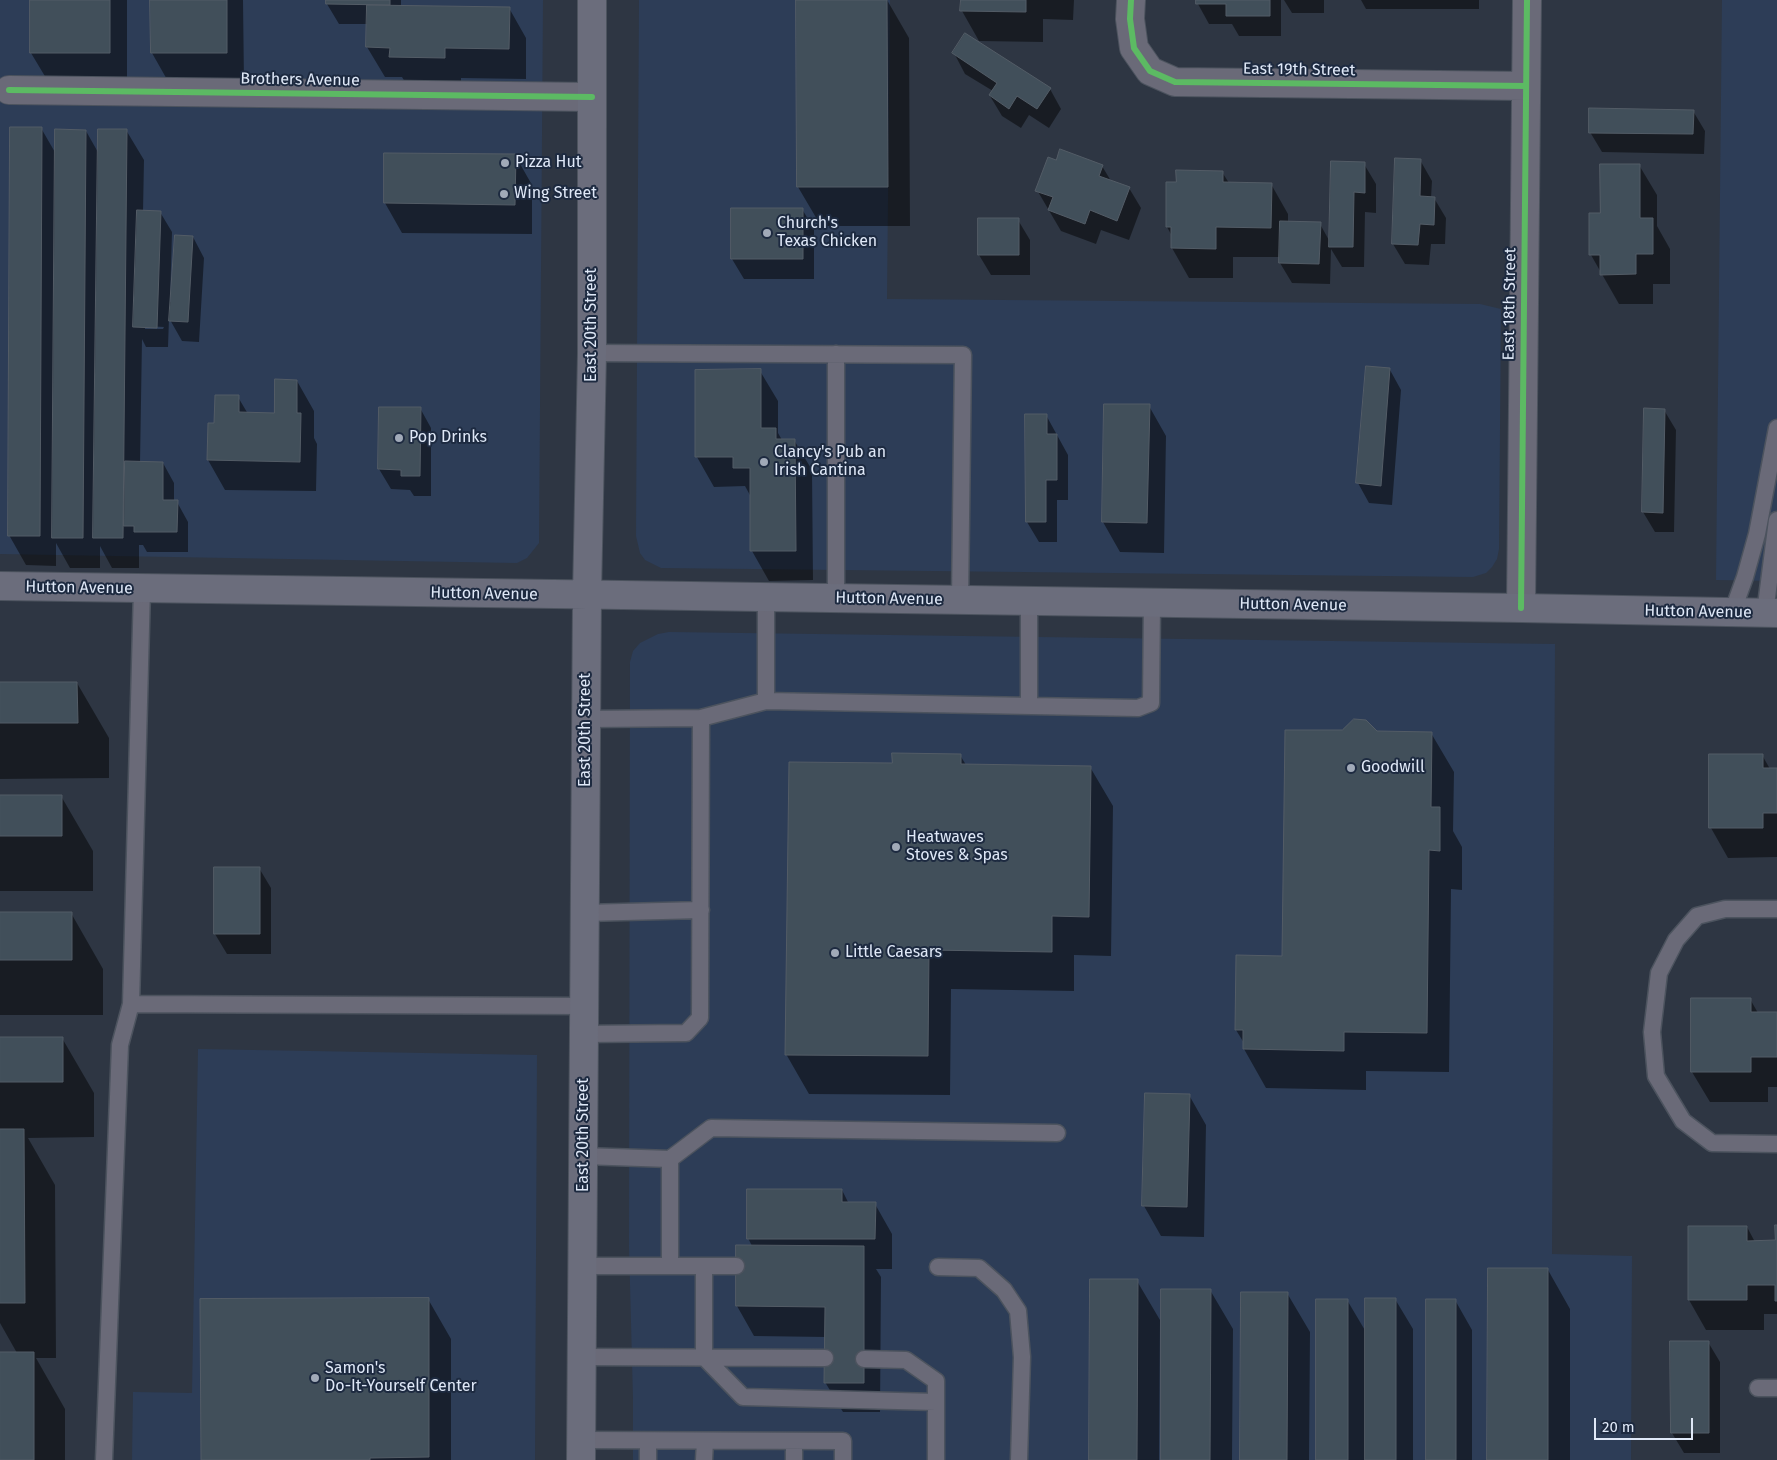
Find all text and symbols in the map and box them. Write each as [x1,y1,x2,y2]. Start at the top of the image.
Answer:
street label: East 19th Street [1243,59,1355,81]
street label: Brothers Avenue [240,69,360,91]
place label: Pizza Hut [515,153,581,173]
marker: Pizza Hut [499,157,511,169]
place label: Wing Street [514,184,597,204]
marker: Wing Street [498,188,510,200]
place label: Church's Texas Chicken [777,214,877,252]
marker: Church's Texas Chicken [761,227,773,239]
street label: East 18th Street [1499,247,1521,361]
street label: East 20th Street [582,268,602,382]
place label: Pop Drinks [409,428,487,448]
marker: Pop Drinks [393,432,405,444]
place label: Clancy's Pub an Irish Cantina [774,443,886,481]
marker: Clancy's Pub an Irish Cantina [758,456,770,468]
street label: Hutton Avenue [25,577,133,599]
street label: Hutton Avenue [430,583,538,605]
street label: Hutton Avenue [835,588,943,610]
street label: Hutton Avenue [1239,594,1347,616]
street label: Hutton Avenue [1644,601,1752,623]
street label: East 20th Street [576,673,596,787]
place label: Goodwill [1361,758,1425,778]
marker: Goodwill [1345,762,1357,774]
place label: Heatwaves Stoves & Spas [906,828,1008,866]
marker: Heatwaves Stoves & Spas [890,841,902,853]
place label: Little Caesars [845,943,942,963]
marker: Little Caesars [829,947,841,959]
street label: East 20th Street [574,1078,594,1192]
place label: Samon's Do-It-Yourself Center [325,1359,477,1397]
marker: Samon's Do-It-Yourself Center [309,1372,321,1384]
scale bar [1597,1408,1696,1440]
text: 20 m [1602,1418,1635,1436]

